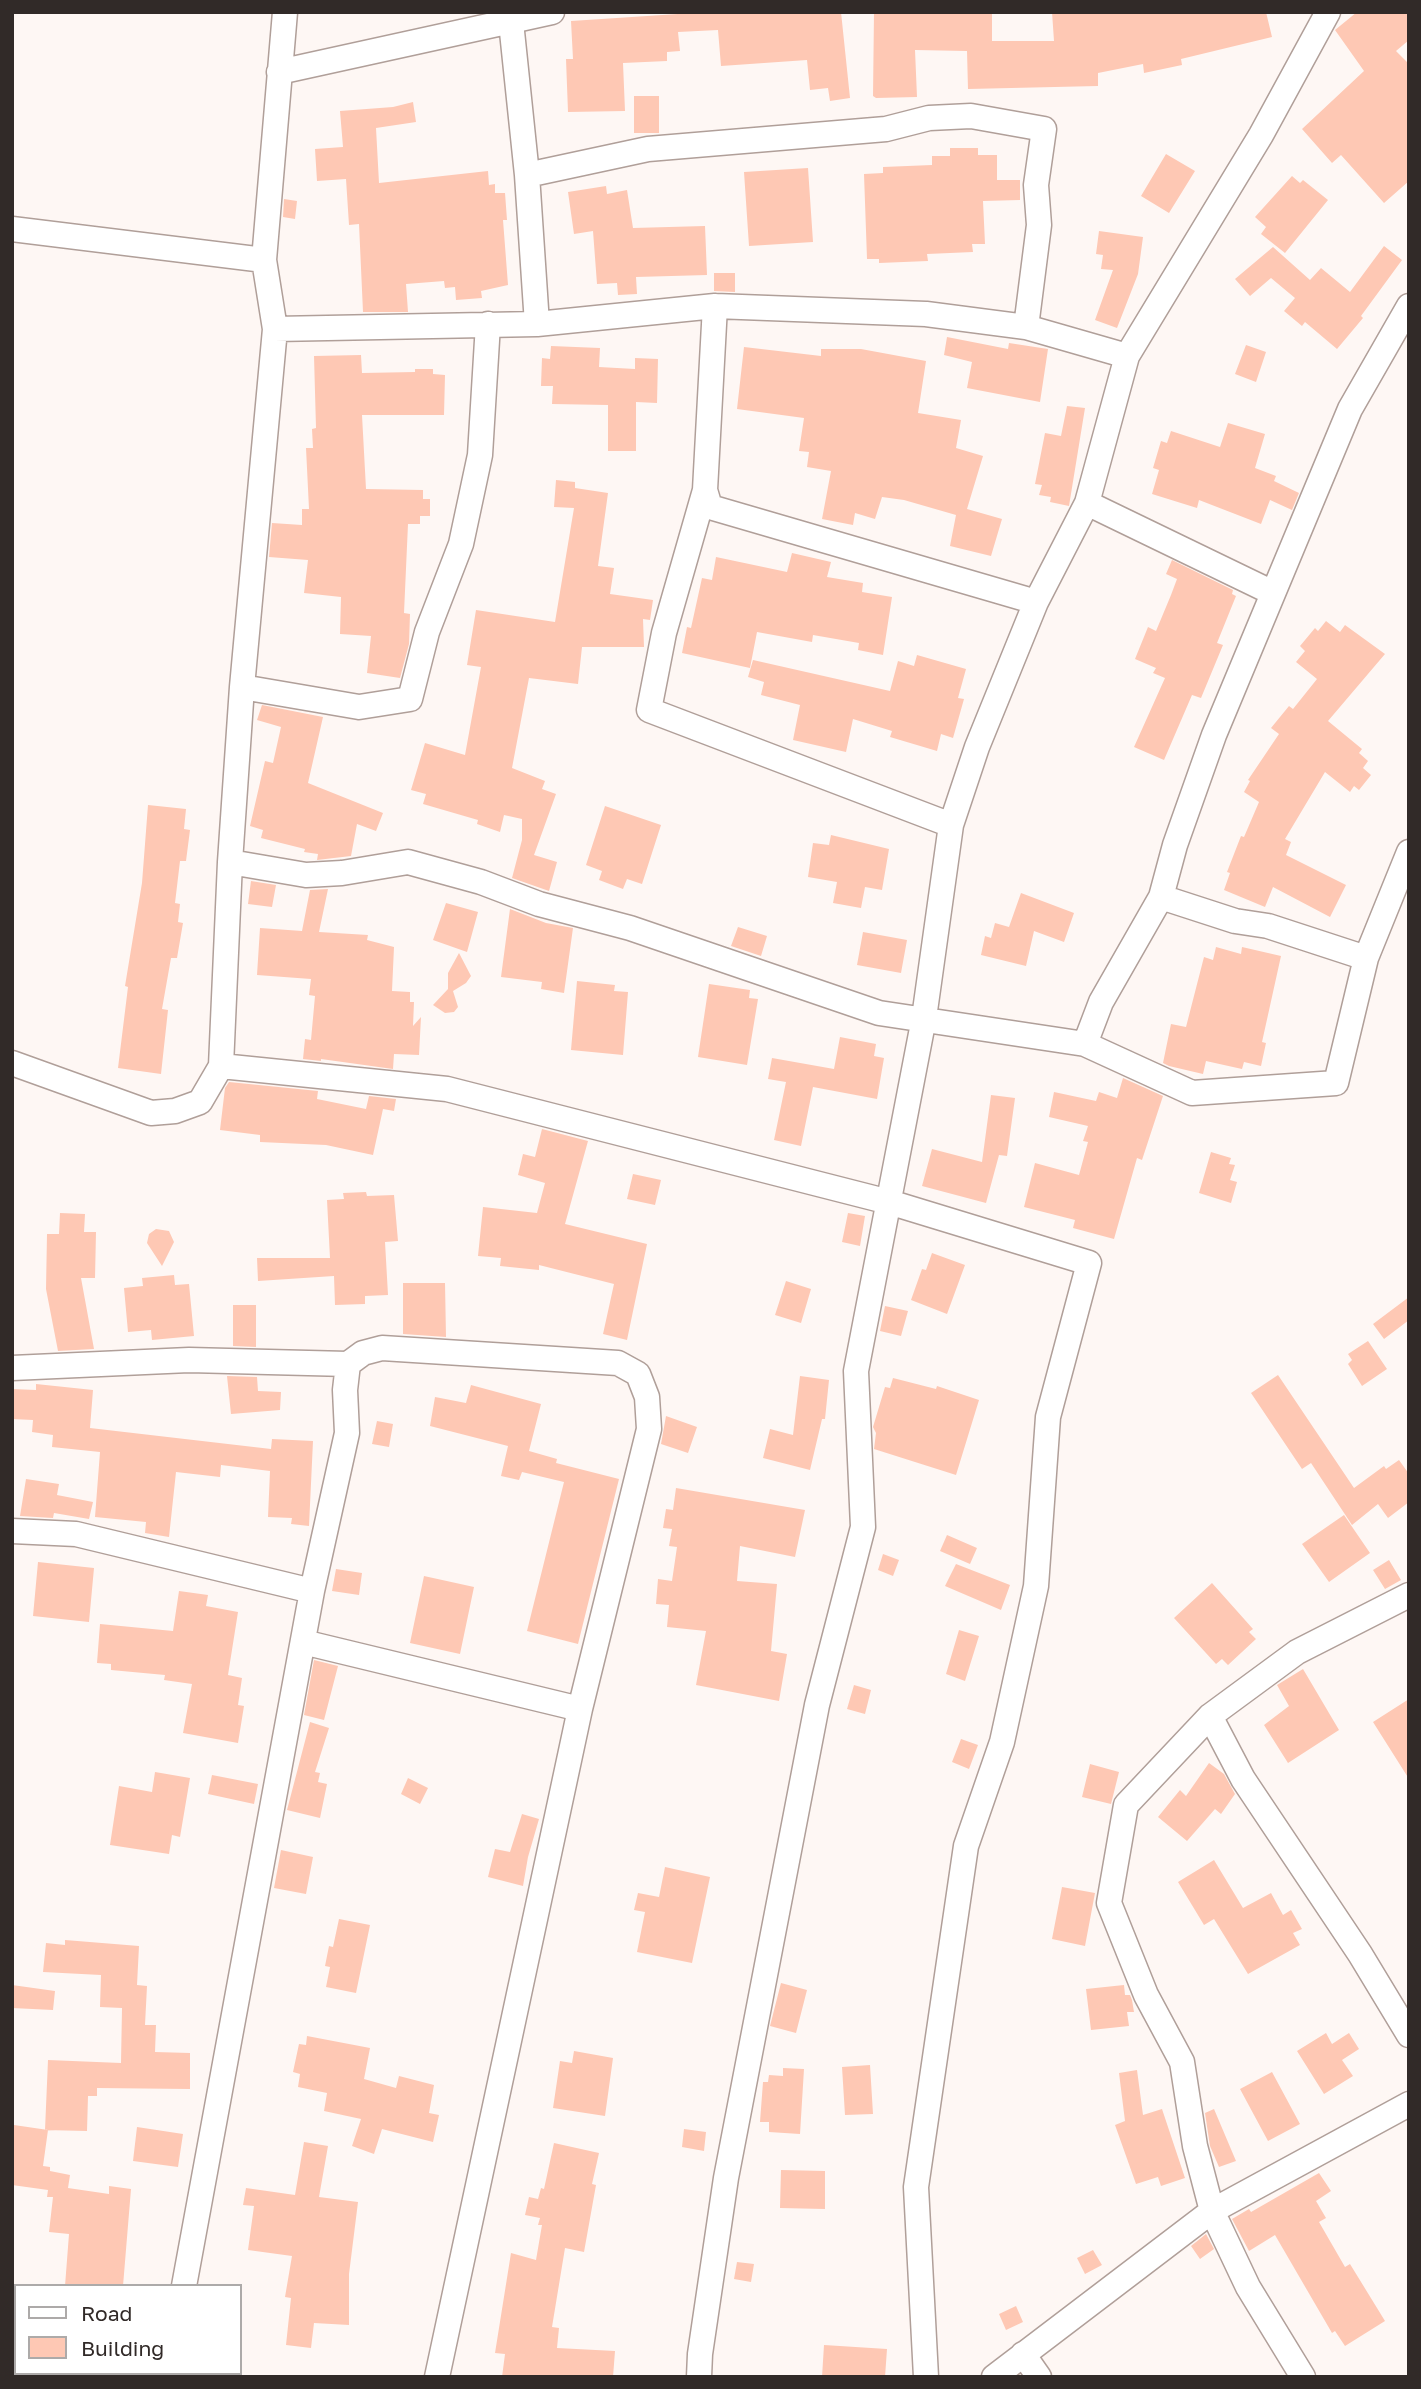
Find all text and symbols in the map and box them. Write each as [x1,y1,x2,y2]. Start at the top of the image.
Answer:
legend [14,2284,242,2375]
text: Road [81,2300,132,2326]
text: Building [81,2335,164,2361]

